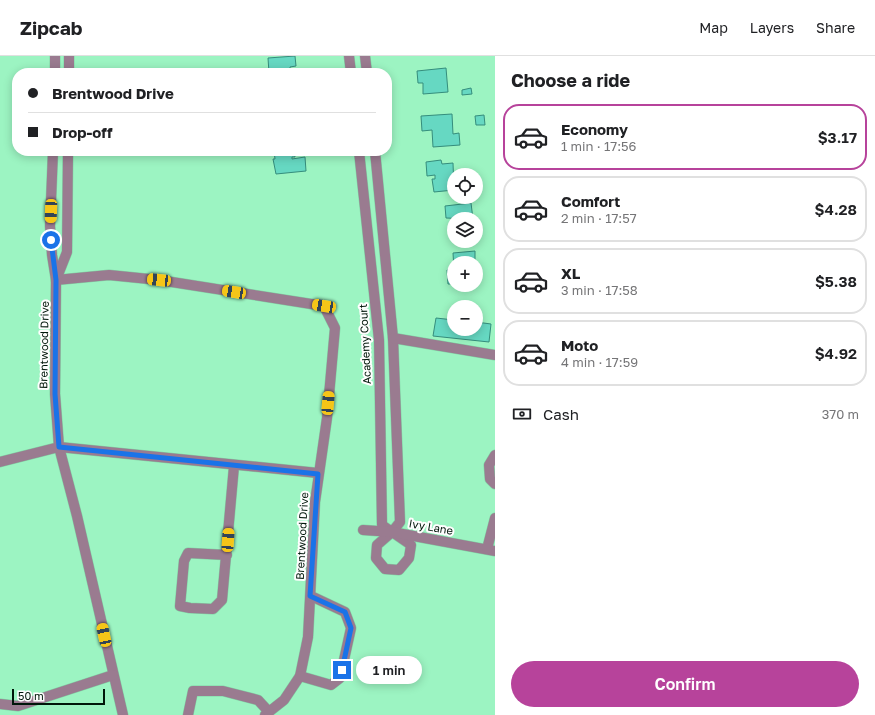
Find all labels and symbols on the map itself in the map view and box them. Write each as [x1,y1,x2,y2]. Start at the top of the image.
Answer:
car [45,199,57,223]
route start [42,231,60,249]
car [146,273,172,287]
car [221,284,247,300]
car [311,298,337,314]
street label: Brentwood Drive [36,301,51,389]
street label: Academy Court [356,303,373,385]
car [321,391,335,415]
street label: Brentwood Drive [293,492,310,580]
street label: Ivy Lane [408,516,454,537]
car [221,528,235,552]
car [96,622,112,648]
callout: 1 min [356,656,422,684]
route end [333,661,351,679]
scale bar [12,687,105,706]

